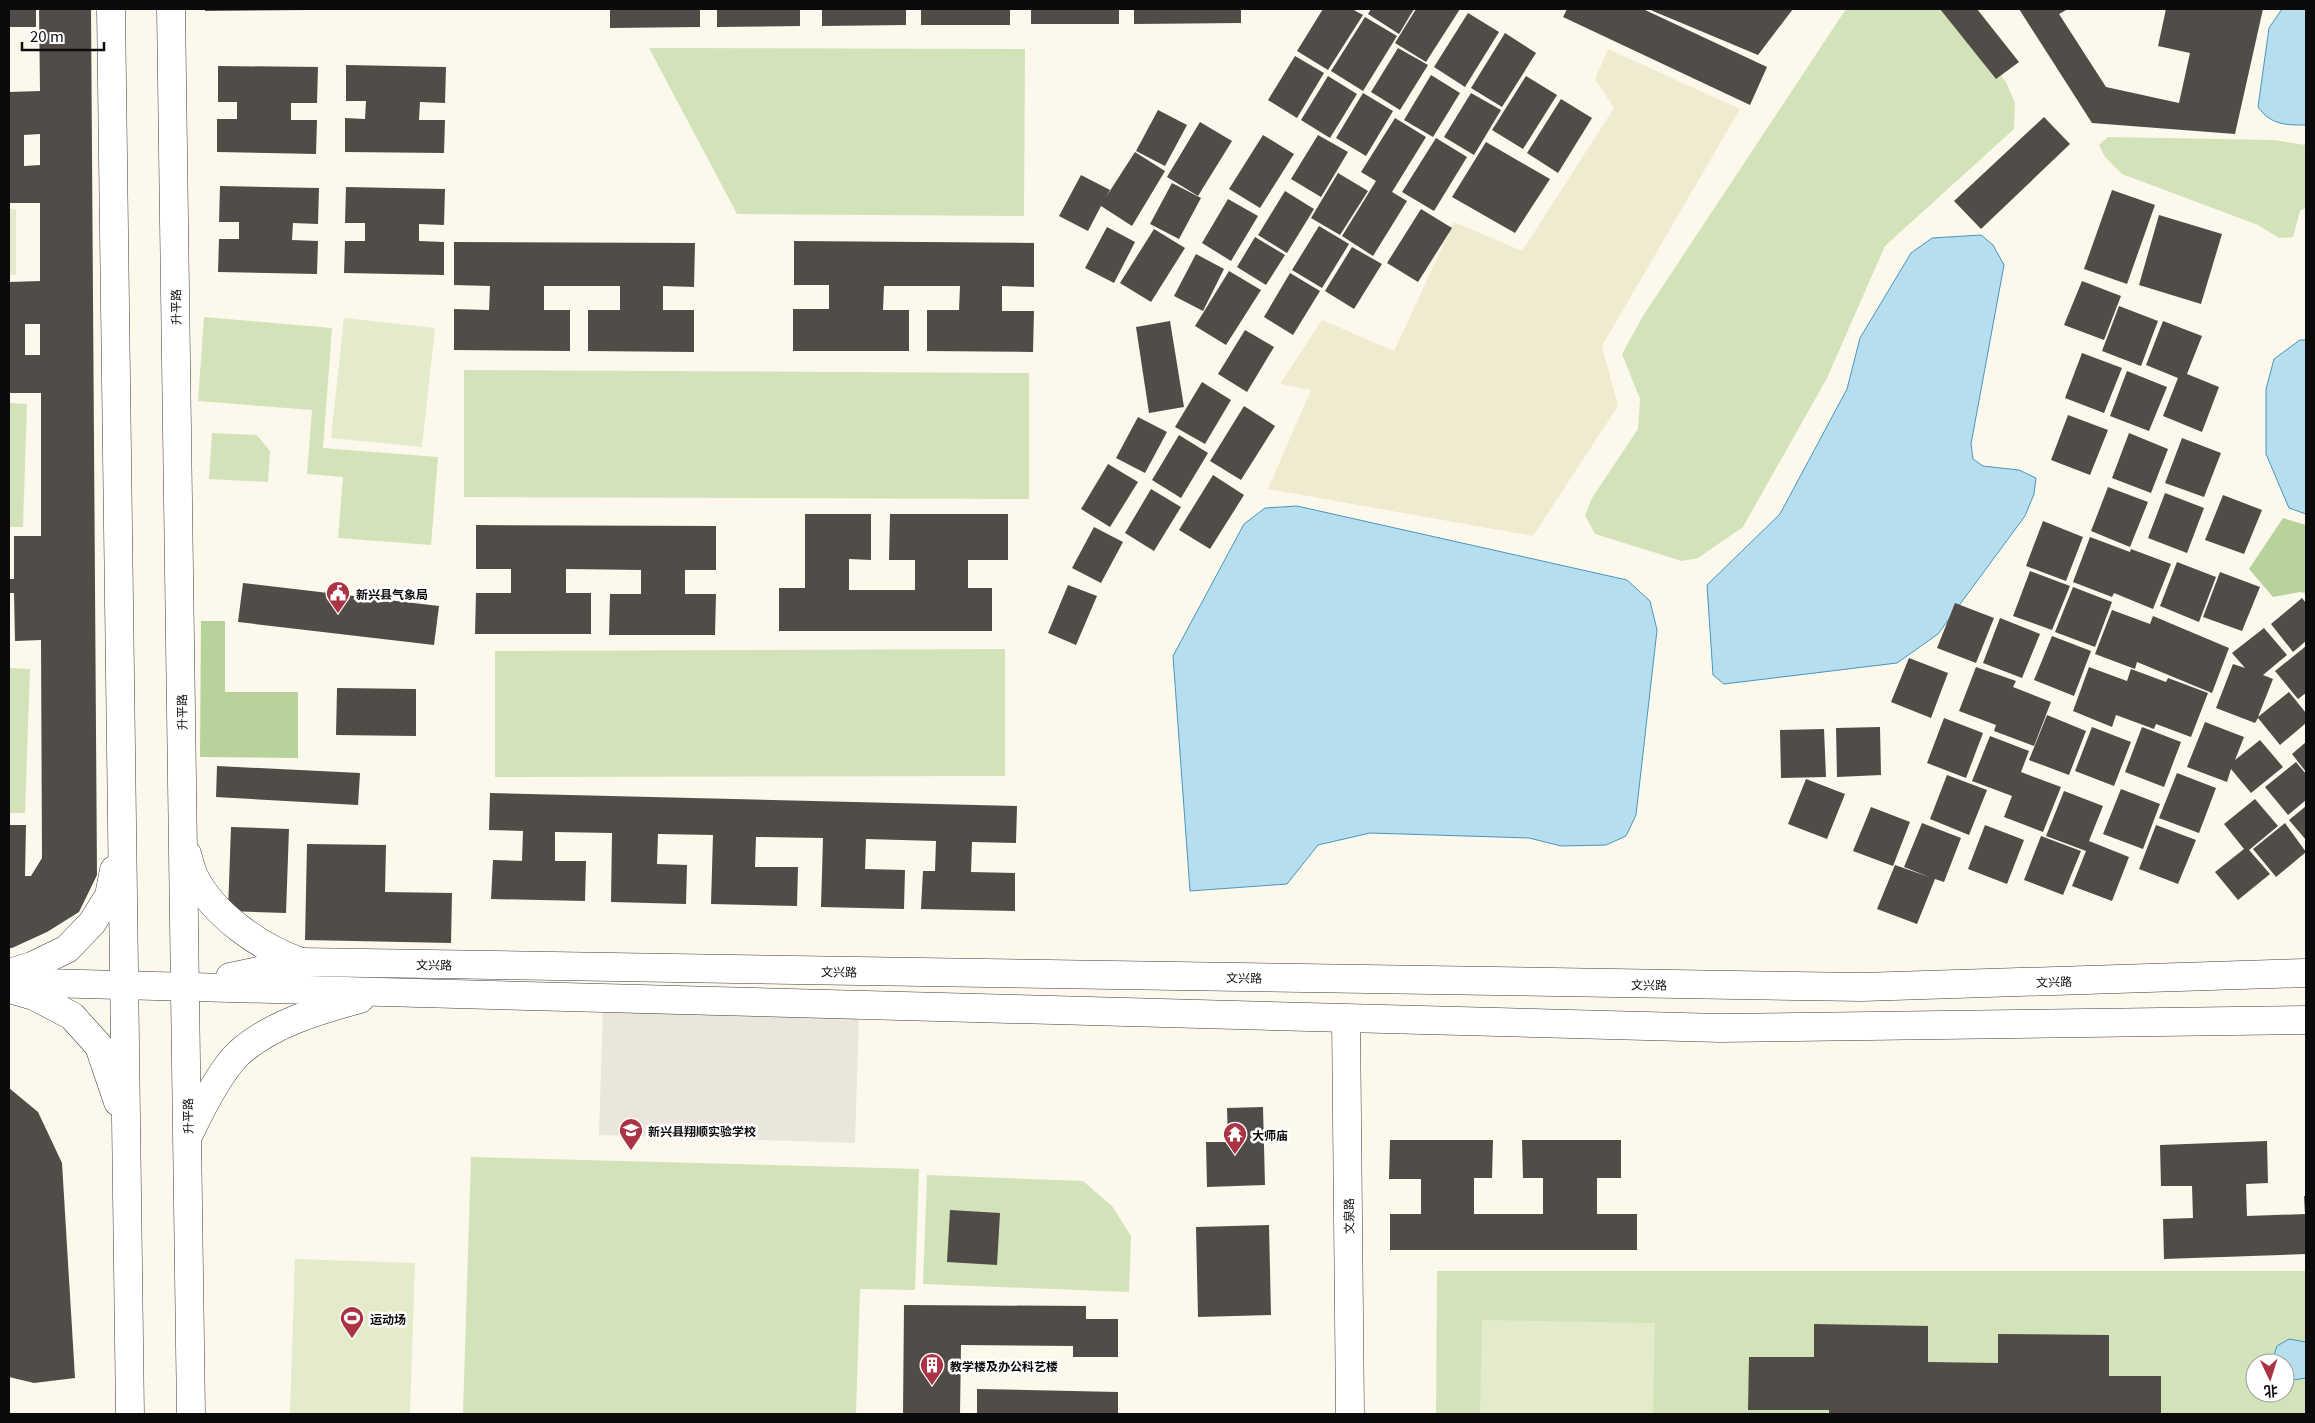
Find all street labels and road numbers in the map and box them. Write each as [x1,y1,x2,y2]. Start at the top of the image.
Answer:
street label: 升平路 [166,289,184,325]
street label: 升平路 [172,694,190,730]
street label: 文兴路 [416,955,452,973]
street label: 文兴路 [821,962,857,980]
street label: 文兴路 [1226,968,1262,986]
street label: 文兴路 [2036,972,2072,990]
street label: 文兴路 [1631,975,1667,993]
street label: 升平路 [178,1098,196,1134]
street label: 文泉路 [1339,1198,1357,1234]

